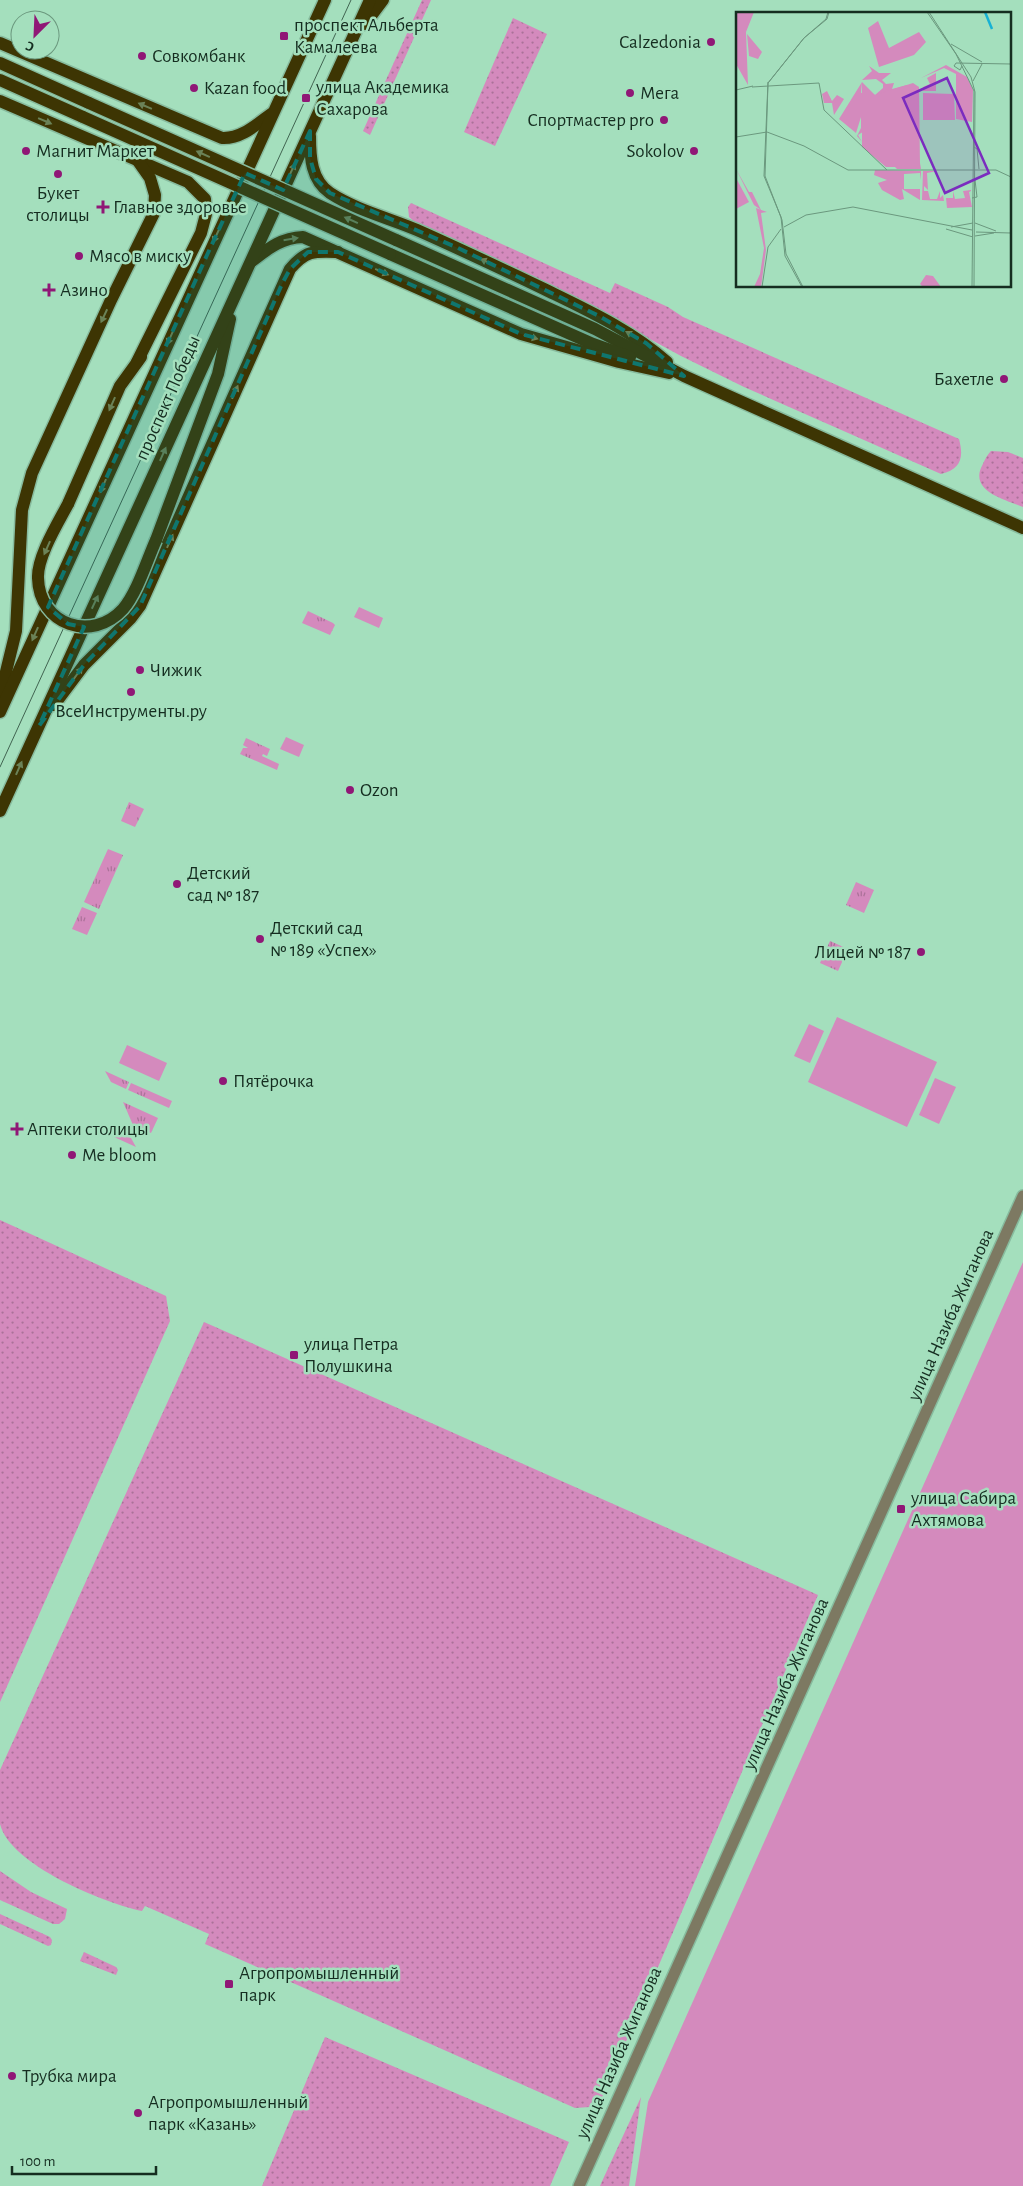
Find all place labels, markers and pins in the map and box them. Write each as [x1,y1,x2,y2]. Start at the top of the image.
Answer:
place label: проспект Альберта Камалеева [294,16,439,57]
marker: проспект Альберта Камалеева [278,30,290,42]
place label: Calzedonia [619,33,701,52]
marker: Calzedonia [705,36,717,48]
place label: Совкомбанк [152,47,246,66]
marker: Совкомбанк [136,50,148,62]
place label: улица Академика Сахарова [315,78,449,119]
place label: Kazan food [204,79,286,98]
marker: Kazan food [188,82,200,94]
place label: Мега [640,84,679,103]
marker: Мега [624,87,636,99]
marker: улица Академика Сахарова [300,92,312,104]
place label: Спортмастер pro [527,111,654,130]
marker: Спортмастер pro [658,114,670,126]
place label: Магнит Маркет [36,142,154,161]
place label: Sokolov [627,142,684,161]
marker: Магнит Маркет [20,145,32,157]
marker: Sokolov [688,145,700,157]
marker: Букет столицы [52,168,64,180]
place label: Букет столицы [26,184,90,225]
place label: Главное здоровье [113,198,247,217]
marker: Главное здоровье [97,201,109,213]
place label: Мясо в миску [89,247,191,266]
marker: Мясо в миску [73,250,85,262]
place label: Азино [60,281,108,300]
marker: Азино [42,283,56,297]
place label: Бахетле [934,370,994,389]
marker: Бахетле [998,373,1010,385]
place label: Чижик [150,661,202,680]
marker: Чижик [134,664,146,676]
marker: ВсеИнструменты.ру [125,686,137,698]
place label: ВсеИнструменты.ру [55,702,207,721]
place label: Ozon [360,781,399,800]
marker: Ozon [344,784,356,796]
place label: Детский сад № 187 [187,864,259,905]
marker: Детский сад № 187 [171,878,183,890]
place label: Детский сад № 189 «Успех» [270,919,377,960]
marker: Детский сад № 189 «Успех» [254,933,266,945]
place label: Лицей № 187 [815,943,911,962]
marker: Лицей № 187 [915,946,927,958]
place label: Пятёрочка [233,1072,314,1091]
marker: Пятёрочка [217,1075,229,1087]
place label: Аптеки столицы [27,1120,149,1139]
marker: Аптеки столицы [11,1123,23,1135]
place label: Me bloom [82,1146,157,1165]
marker: Me bloom [66,1149,78,1161]
place label: улица Петра Полушкина [303,1335,399,1376]
marker: улица Петра Полушкина [288,1349,300,1361]
place label: улица Сабира Ахтямова [910,1489,1017,1530]
marker: улица Сабира Ахтямова [895,1503,907,1515]
place label: Агропромышленный парк [239,1964,399,2005]
marker: Агропромышленный парк [223,1978,235,1990]
place label: Трубка мира [22,2067,117,2086]
marker: Трубка мира [6,2070,18,2082]
place label: Агропромышленный парк «Казань» [148,2093,308,2134]
marker: Агропромышленный парк «Казань» [132,2107,144,2119]

